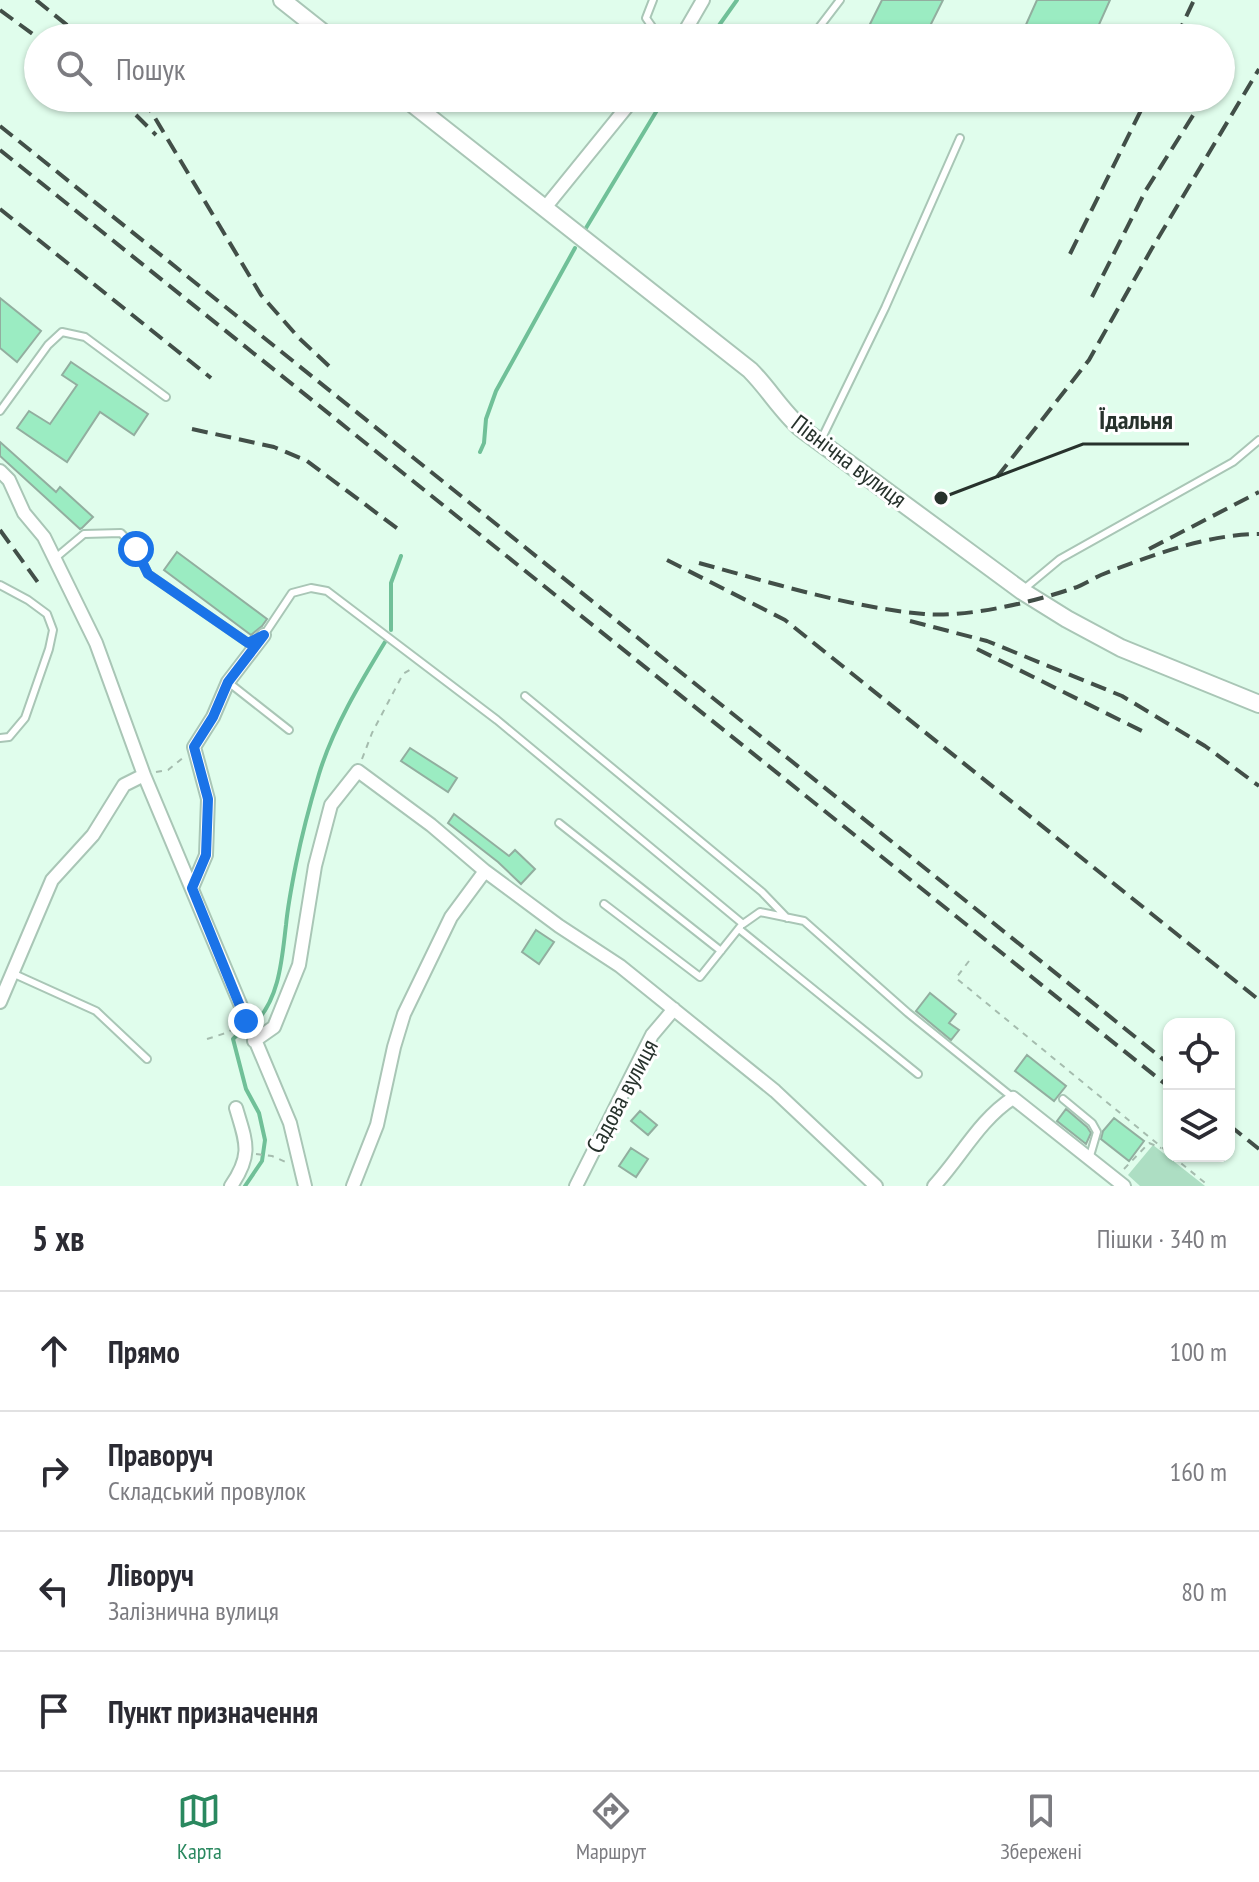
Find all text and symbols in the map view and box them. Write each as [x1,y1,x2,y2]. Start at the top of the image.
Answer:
search box [24,24,1235,112]
icon: search [52,46,96,90]
text: Пошук [116,49,185,88]
callout: Їдальня [1083,394,1189,444]
text: Їдальня [1099,403,1173,436]
street label: Північна вулиця [785,408,913,514]
route start [118,531,154,567]
route end [228,1003,264,1039]
map controls [1163,1018,1235,1162]
button: locate [1163,1018,1235,1090]
street label: Садова вулиця [579,1034,665,1158]
button: layers [1163,1090,1235,1162]
text: 5 хв [32,1216,84,1260]
text: Пішки · 340 m [1097,1222,1227,1255]
icon: ahead [32,1329,76,1373]
text: Прямо [108,1332,180,1371]
text: 100 m [1169,1335,1227,1368]
text: Праворуч [108,1435,213,1474]
icon: right [32,1449,76,1493]
text: 160 m [1169,1455,1227,1488]
text: Складський провулок [108,1474,306,1507]
text: Ліворуч [108,1555,194,1594]
icon: left [32,1569,76,1613]
text: 80 m [1181,1575,1227,1608]
text: Залізнична вулиця [108,1594,279,1627]
icon: arrive [32,1689,76,1733]
text: Пункт призначення [108,1692,318,1731]
tab: Карта [177,1789,222,1865]
tab: Маршрут [576,1789,646,1865]
tab: Збережені [1000,1789,1082,1865]

